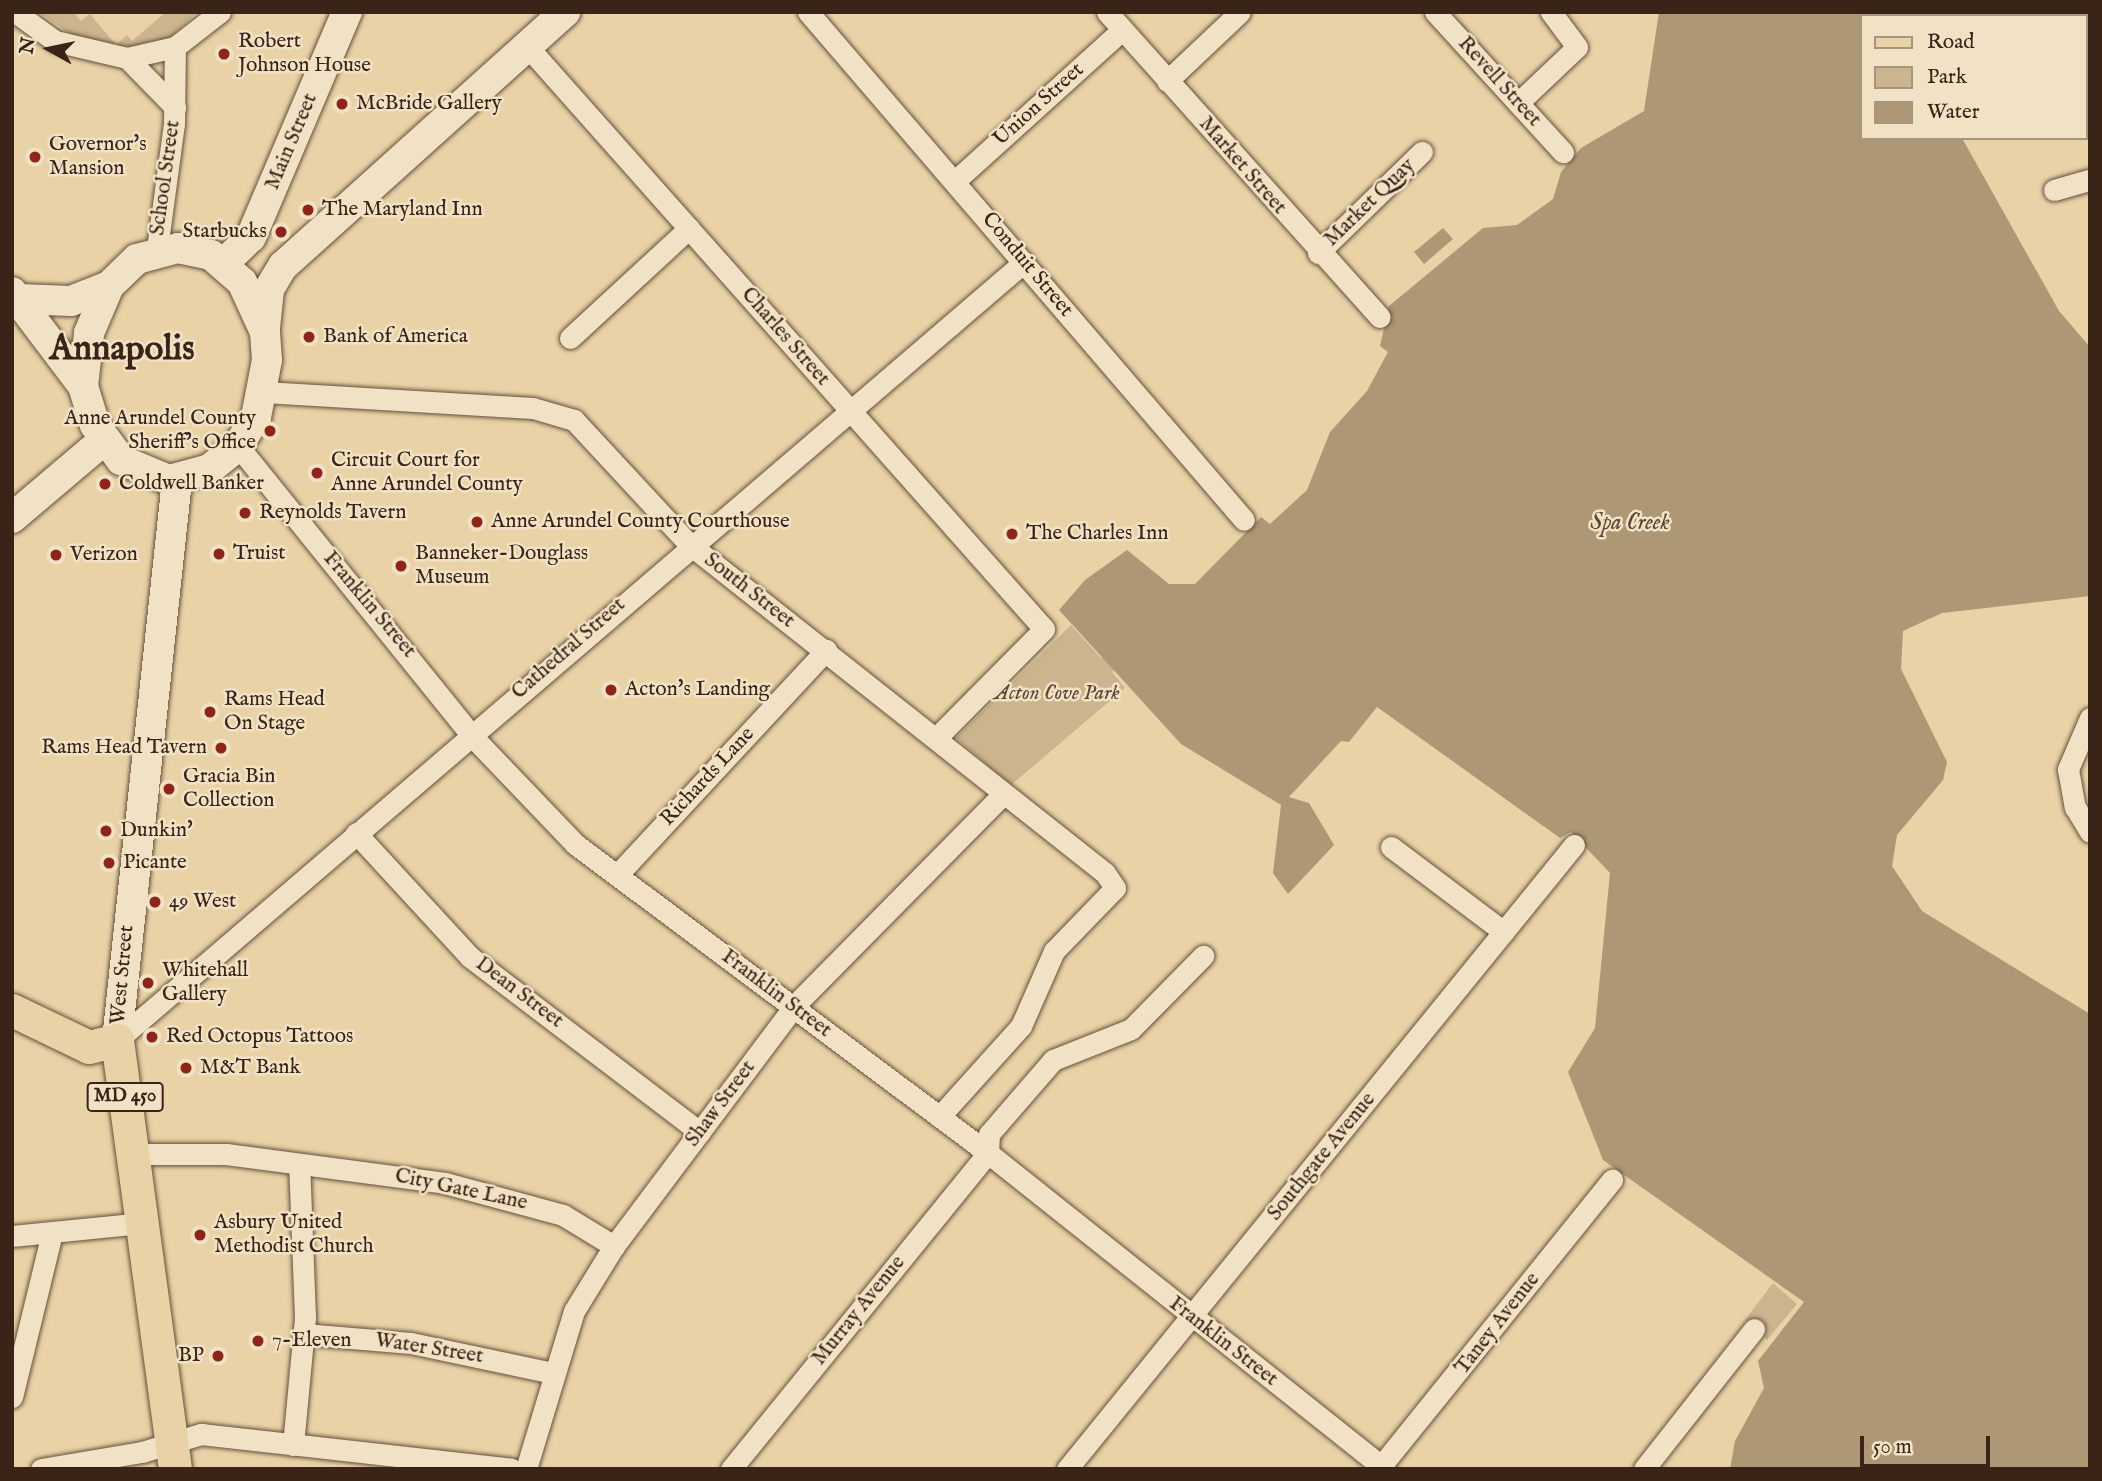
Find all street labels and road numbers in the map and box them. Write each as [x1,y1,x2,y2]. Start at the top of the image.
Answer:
street label: Revell Street [1452,32,1546,132]
street label: Union Street [989,58,1089,152]
street label: Main Street [260,90,324,194]
street label: Market Street [1193,112,1291,220]
street label: School Street [145,119,187,237]
street label: Market Quay [1319,154,1421,252]
street label: Conduit Street [976,207,1078,323]
street label: Charles Street [735,283,835,391]
street label: Franklin Street [317,547,421,663]
street label: South Street [699,548,799,634]
street label: Cathedral Street [507,593,631,705]
street label: Richards Lane [656,722,760,832]
street label: West Street [106,924,140,1026]
street label: Franklin Street [716,944,836,1044]
street label: Dean Street [470,952,568,1034]
street label: Shaw Street [680,1056,762,1152]
road number: MD 450 [86,1082,164,1112]
street label: Southgate Avenue [1263,1088,1381,1226]
street label: City Gate Lane [393,1164,529,1216]
street label: Murray Avenue [807,1251,911,1371]
street label: Taney Avenue [1450,1268,1546,1380]
street label: Franklin Street [1163,1292,1283,1392]
street label: Water Street [373,1328,485,1370]

